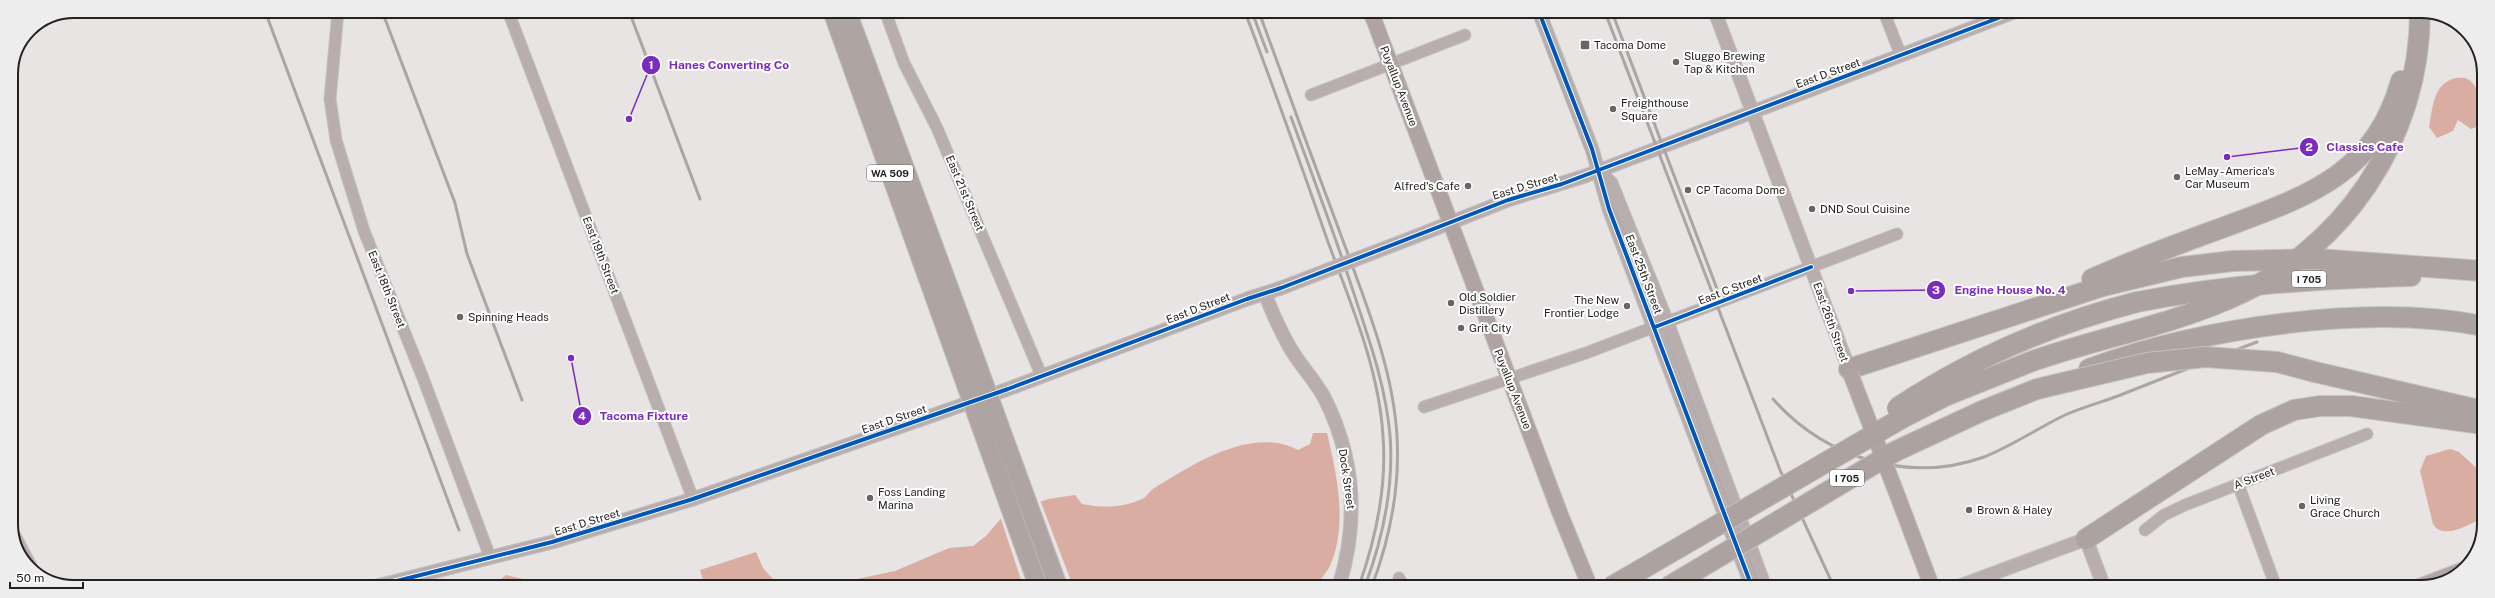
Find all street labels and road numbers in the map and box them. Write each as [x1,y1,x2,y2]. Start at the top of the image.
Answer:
street label: Puyallup Avenue [1378,44,1420,128]
street label: East D Street [1794,56,1862,90]
street label: East 21st Street [944,153,986,233]
road number: WA 509 [867,165,913,181]
street label: East D Street [1491,170,1559,202]
street label: East 19th Street [581,215,621,295]
street label: East 25th Street [1623,233,1665,315]
street label: East 18th Street [366,249,408,329]
street label: East C Street [1696,271,1764,307]
road number: I 705 [2292,271,2326,287]
street label: East 26th Street [1811,280,1851,364]
street label: East D Street [1164,290,1232,326]
street label: Puyallup Avenue [1492,347,1534,431]
street label: East D Street [860,402,928,436]
street label: Dock Street [1337,448,1357,510]
street label: A Street [2232,465,2276,491]
road number: I 705 [1830,470,1864,486]
street label: East D Street [553,506,621,538]

